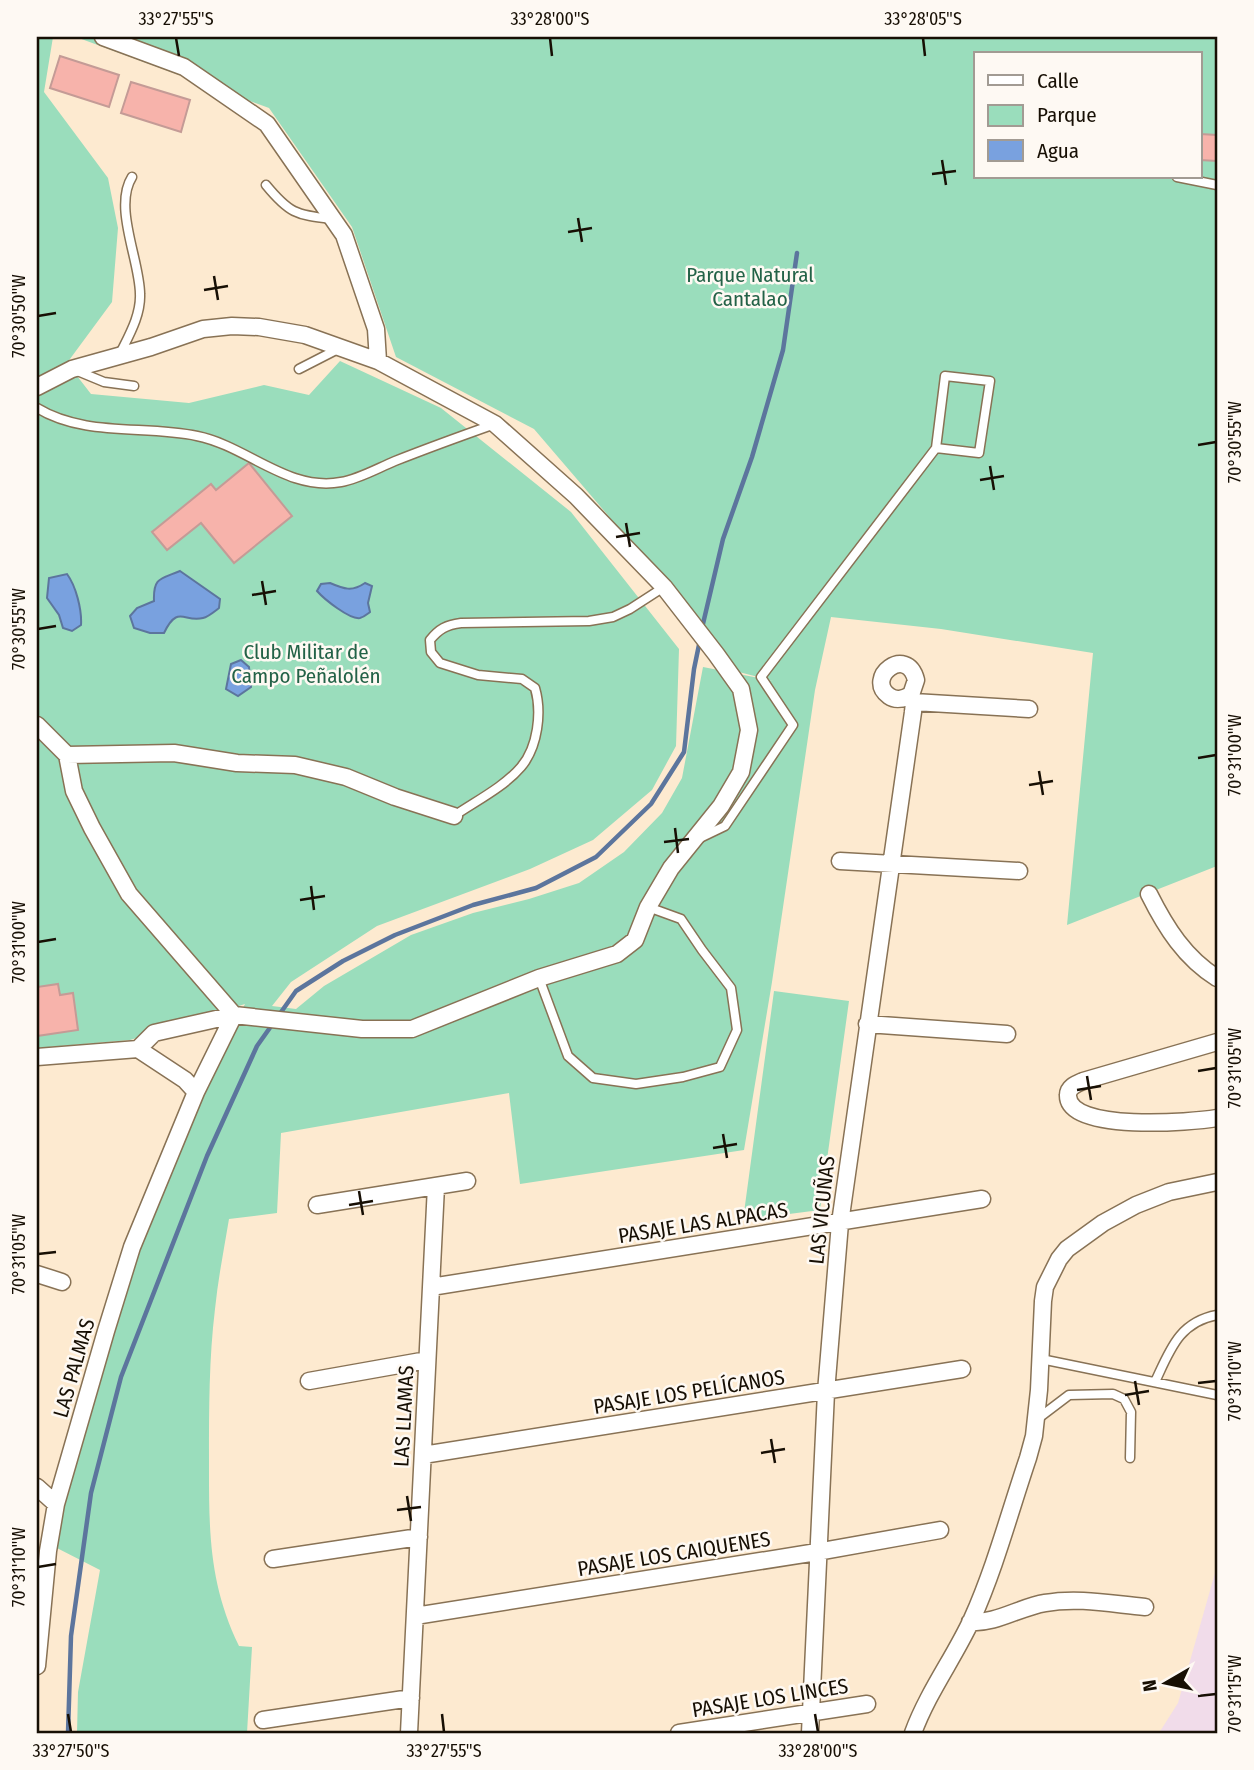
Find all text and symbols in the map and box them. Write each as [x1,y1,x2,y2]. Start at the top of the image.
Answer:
text: 33°27'55"S [138,8,214,30]
text: 33°28'00"S [510,8,590,30]
text: 33°28'05"S [884,8,962,30]
legend [974,52,1202,178]
text: Calle [1037,68,1079,94]
text: Parque [1037,102,1097,128]
text: Agua [1037,138,1079,164]
park label: Parque Natural Cantalao [686,262,814,312]
text: 70°30'50"W [8,274,30,358]
text: 70°30'55"W [1224,400,1246,483]
text: 70°30'55"W [8,587,30,670]
park label: Club Militar de Campo Peñalolén [231,639,381,689]
text: 70°31'00"W [1224,714,1246,796]
text: 70°31'00"W [8,901,30,983]
text: 70°31'05"W [1224,1027,1246,1108]
street label: LAS VICUÑAS [803,1154,841,1266]
street label: PASAJE LAS ALPACAS [616,1197,790,1249]
text: 70°31'05"W [8,1213,30,1294]
street label: LAS PALMAS [47,1315,101,1421]
text: 70°31'10"W [1224,1341,1246,1421]
street label: PASAJE LOS PELÍCANOS [592,1364,786,1420]
street label: LAS LLAMAS [388,1365,420,1467]
street label: PASAJE LOS CAIQUENES [576,1526,772,1582]
text: 70°31'10"W [8,1527,30,1607]
north arrow [1132,1648,1202,1718]
text: 70°31'15"W [1224,1654,1246,1733]
street label: PASAJE LOS LINCES [690,1673,850,1723]
text: N [1137,1678,1162,1693]
text: 33°27'50"S [33,1740,109,1762]
text: 33°27'55"S [406,1740,482,1762]
text: 33°28'00"S [778,1740,858,1762]

